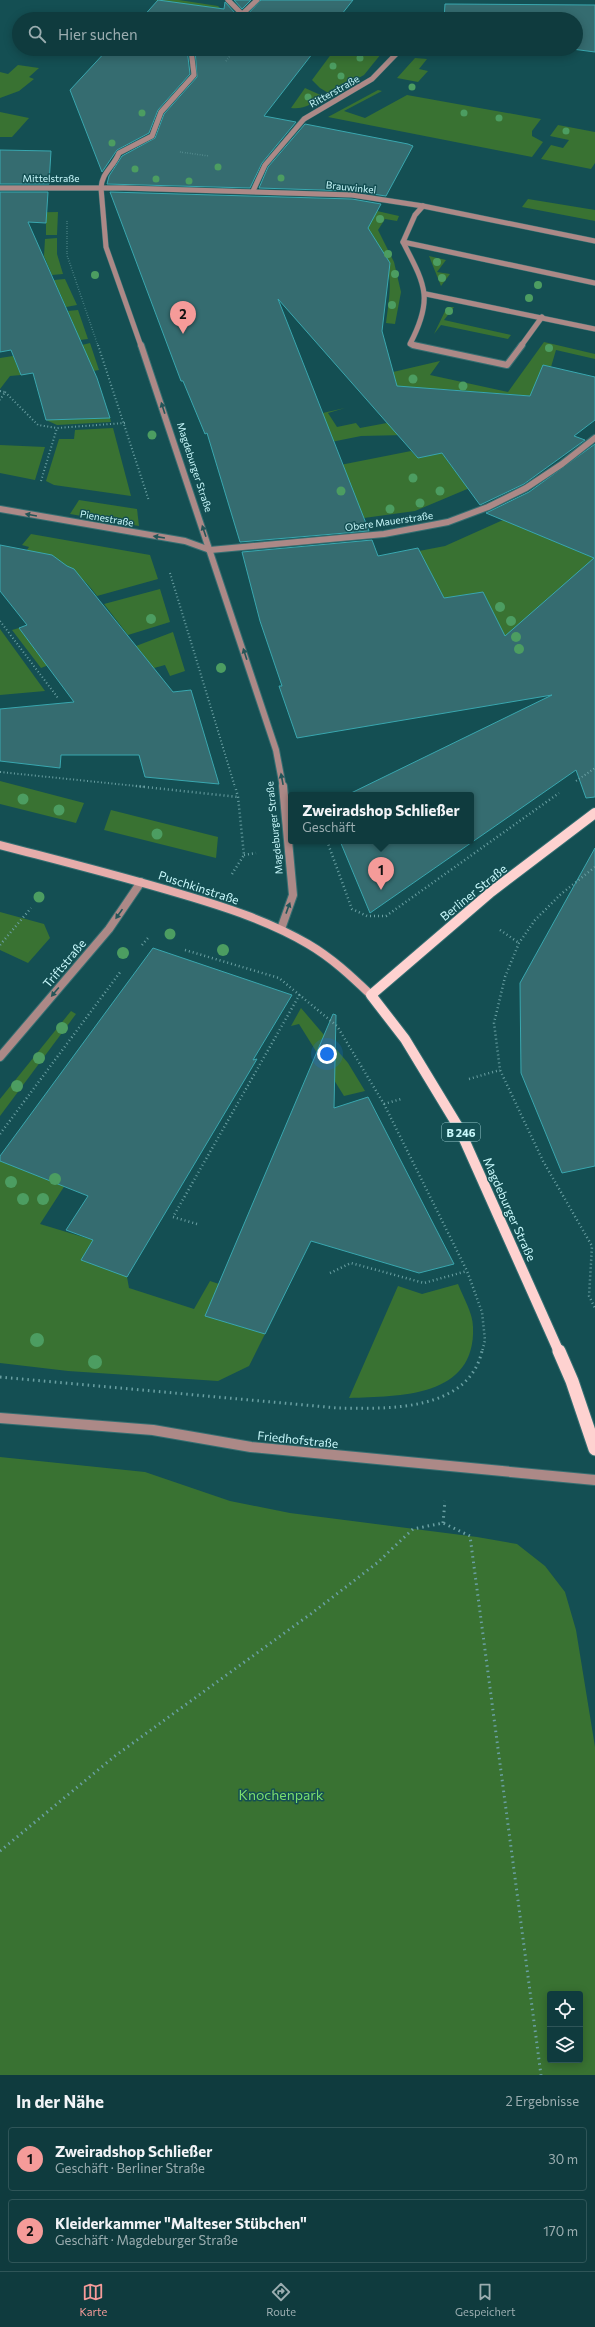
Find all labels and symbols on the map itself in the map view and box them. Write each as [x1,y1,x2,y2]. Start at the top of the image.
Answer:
street label: Ritterstraße [307,72,361,110]
street label: Mittelstraße [22,172,80,184]
street label: Brauwinkel [325,178,377,196]
pin: 2 [170,301,196,334]
one-way arrow [159,401,165,413]
street label: Magdeburger Straße [175,421,215,513]
street label: Pienestraße [79,507,135,529]
street label: Obere Mauerstraße [344,509,434,533]
one-way arrow [25,512,37,518]
one-way arrow [200,525,206,537]
one-way arrow [153,534,165,540]
one-way arrow [241,648,247,660]
one-way arrow [278,773,284,785]
street label: Magdeburger Straße [263,781,285,875]
pin: 1 [368,857,394,890]
street label: Berliner Straße [437,861,509,923]
street label: Puschkinstraße [157,867,241,907]
one-way arrow [286,902,292,914]
one-way arrow [115,908,123,919]
street label: Triftstraße [40,936,88,990]
one-way arrow [51,988,60,997]
your location [317,1044,337,1064]
road number: B 246 [442,1123,480,1141]
street label: Magdeburger Straße [481,1155,539,1263]
street label: Friedhofstraße [257,1428,339,1450]
park label: Knochenpark [239,1786,324,1803]

